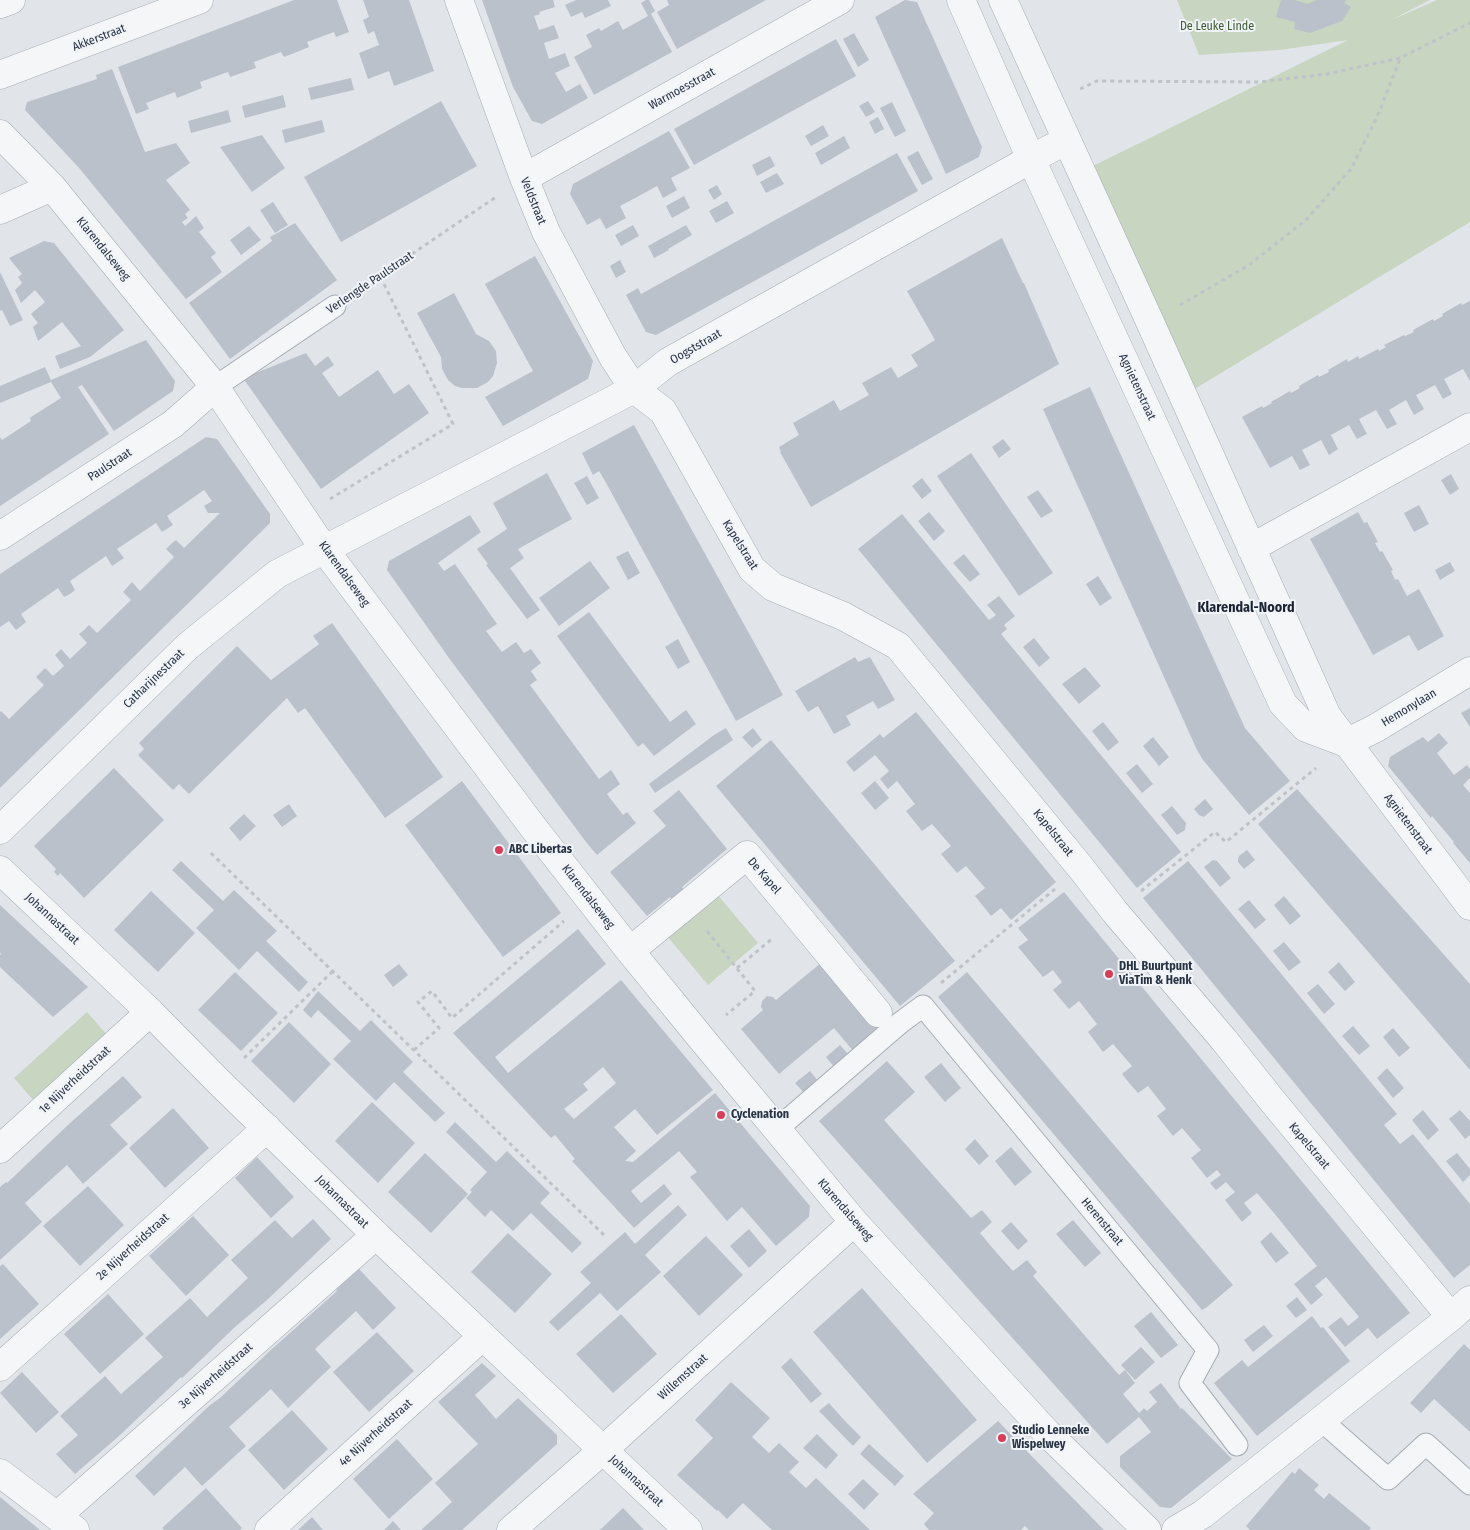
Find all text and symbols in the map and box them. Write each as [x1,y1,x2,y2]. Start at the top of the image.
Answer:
park label: De Leuke Linde [1180,20,1254,34]
street label: Akkerstraat [70,21,128,55]
street label: Warmoesstraat [646,65,718,113]
street label: Veldstraat [517,175,549,227]
street label: Klarendalseweg [73,214,133,284]
street label: Verlengde Paulstraat [324,249,416,317]
street label: Oogststraat [668,327,724,367]
street label: Agnietenstraat [1115,351,1159,423]
street label: Paulstraat [85,445,135,485]
street label: Kapelstraat [719,517,761,573]
street label: Klarendalseweg [315,539,373,609]
district label: Klarendal-Noord [1197,600,1295,616]
street label: Catharijnestraat [121,646,187,712]
street label: Hemonylaan [1379,686,1439,730]
street label: Agnietenstraat [1381,791,1435,857]
street label: Kapelstraat [1030,807,1076,859]
place label: ABC Libertas [509,843,572,857]
marker: ABC Libertas [493,844,505,856]
street label: De Kapel [744,855,784,897]
street label: Klarendalseweg [559,862,617,932]
street label: Johannastraat [22,890,82,948]
place label: DHL Buurtpunt ViaTim & Henk [1119,960,1192,988]
marker: DHL Buurtpunt ViaTim & Henk [1103,968,1115,980]
street label: 1e Nijverheidstraat [36,1043,114,1117]
place label: Cyclenation [731,1108,789,1122]
marker: Cyclenation [715,1109,727,1121]
street label: Kapelstraat [1285,1120,1333,1172]
street label: Johannastraat [313,1173,371,1231]
street label: Klarendalseweg [814,1176,876,1244]
street label: Herenstraat [1078,1195,1126,1249]
street label: 2e Nijverheidstraat [94,1211,172,1283]
street label: 3e Nijverheidstraat [176,1340,256,1412]
street label: Willemstraat [655,1351,711,1403]
street label: 4e Nijverheidstraat [336,1396,416,1470]
place label: Studio Lenneke Wispelwey [1012,1424,1089,1452]
marker: Studio Lenneke Wispelwey [996,1432,1008,1444]
street label: Johannastraat [606,1452,666,1510]

